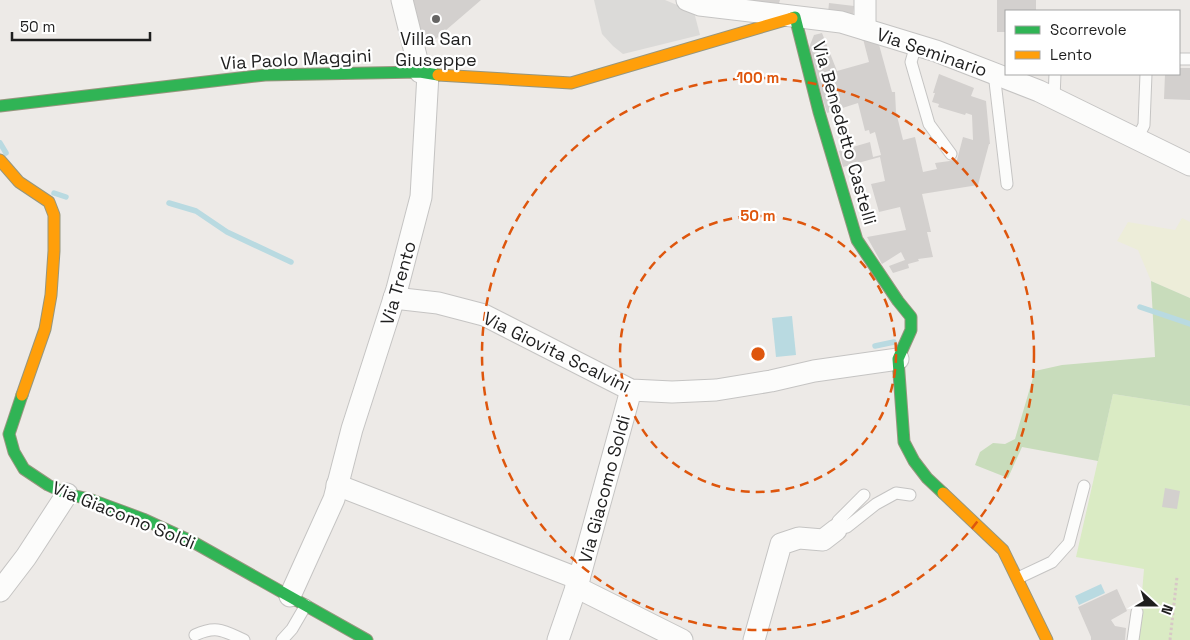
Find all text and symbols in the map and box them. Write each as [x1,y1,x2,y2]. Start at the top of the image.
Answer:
scale bar [12,10,150,42]
legend [1005,10,1180,75]
marker: Villa San Giuseppe [430,13,442,25]
text: 50 m [20,17,55,36]
text: Scorrevole [1050,20,1127,39]
street label: Via Seminario [874,22,990,82]
place label: Villa San Giuseppe [395,27,477,71]
street label: Via Benedetto Castelli [808,39,882,227]
street label: Via Paolo Maggini [220,44,372,74]
text: Lento [1050,45,1092,64]
text: 100 m [737,68,779,87]
text: 50 m [740,206,776,225]
street label: Via Trento [375,238,421,328]
street label: Via Giovita Scalvini [480,306,634,398]
centre of rings [749,345,767,363]
street label: Via Giacomo Soldi [573,412,635,566]
street label: Via Giacomo Soldi [49,476,199,554]
north arrow [1130,580,1180,630]
text: N [1157,602,1177,617]

